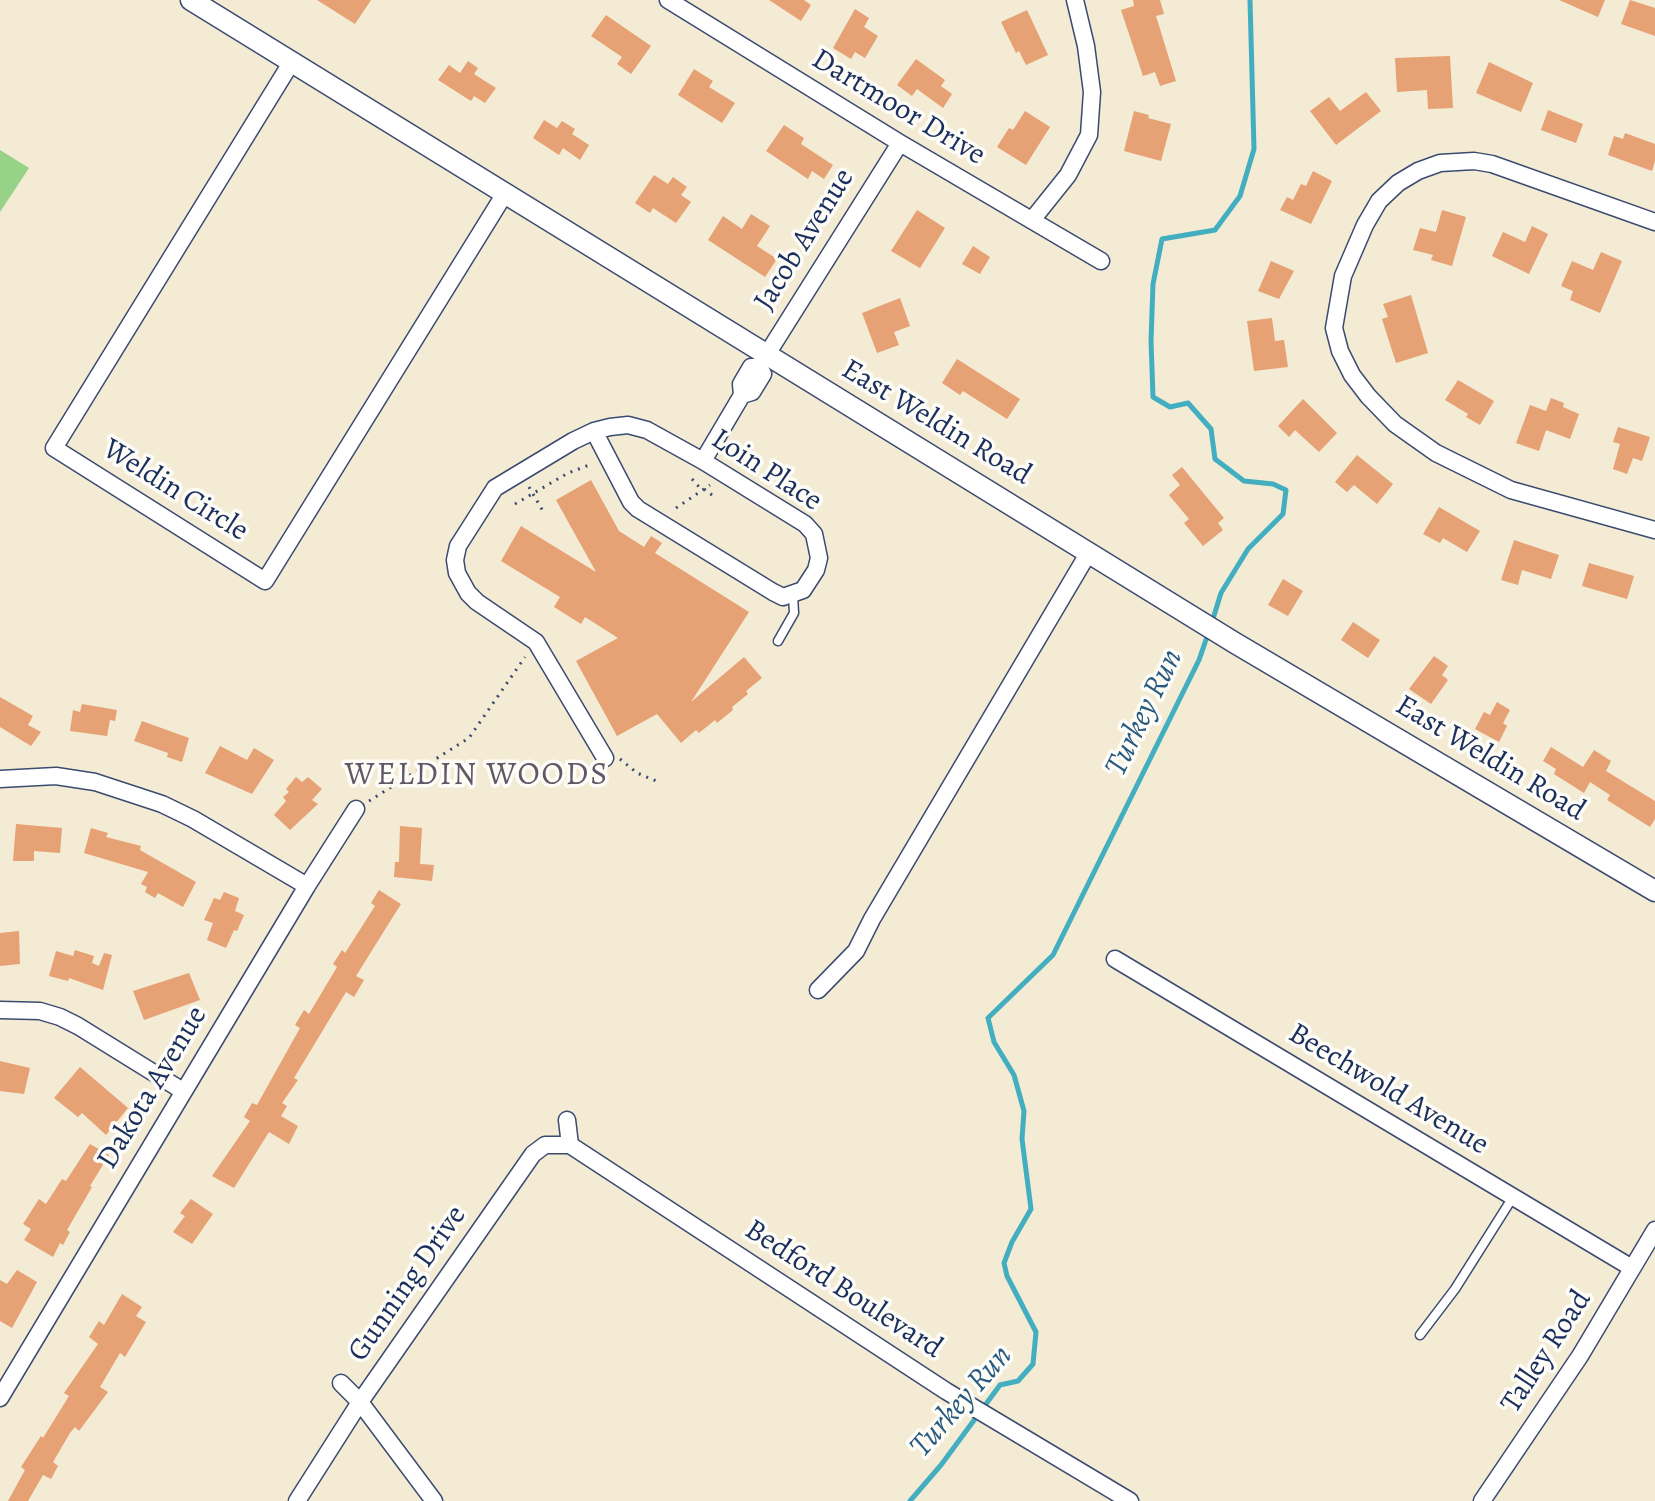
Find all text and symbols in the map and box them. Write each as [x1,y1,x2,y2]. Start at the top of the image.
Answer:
street label: Dartmoor Drive [805,42,991,174]
street label: Jacob Avenue [747,162,863,318]
street label: East Weldin Road [835,352,1037,494]
street label: Loin Place [704,422,828,520]
street label: Weldin Circle [96,432,254,550]
water label: Turkey Run [1098,643,1192,783]
street label: East Weldin Road [1389,688,1591,830]
district label: WELDIN WOODS [345,757,609,795]
street label: Dakota Avenue [90,1000,216,1176]
street label: Beechwold Avenue [1281,1016,1495,1164]
street label: Gunning Drive [341,1199,475,1369]
street label: Bedford Boulevard [737,1213,949,1367]
street label: Talley Road [1494,1284,1600,1420]
water label: Turkey Run [903,1338,1021,1466]

